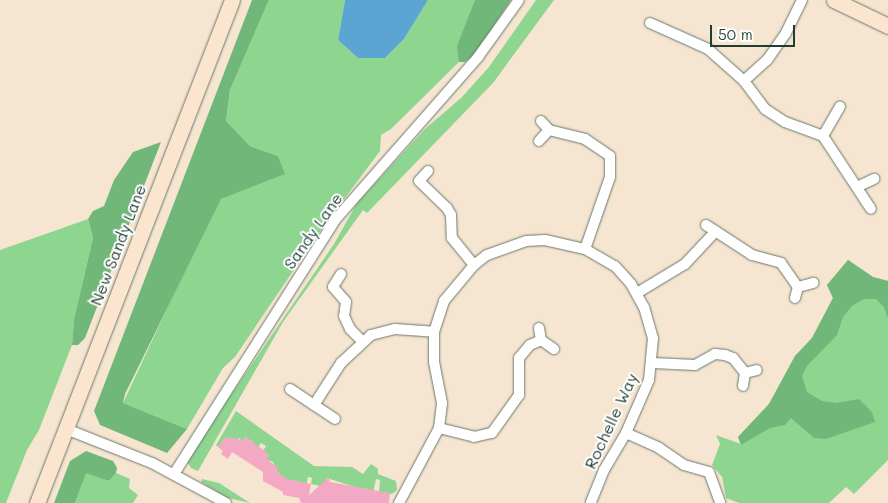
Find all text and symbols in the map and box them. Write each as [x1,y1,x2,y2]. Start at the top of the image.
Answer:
scale bar [713,15,798,47]
text: 50 m [718,24,753,44]
street label: New Sandy Lane [86,182,150,308]
street label: Sandy Lane [280,189,346,273]
street label: Rochelle Way [580,370,642,472]

